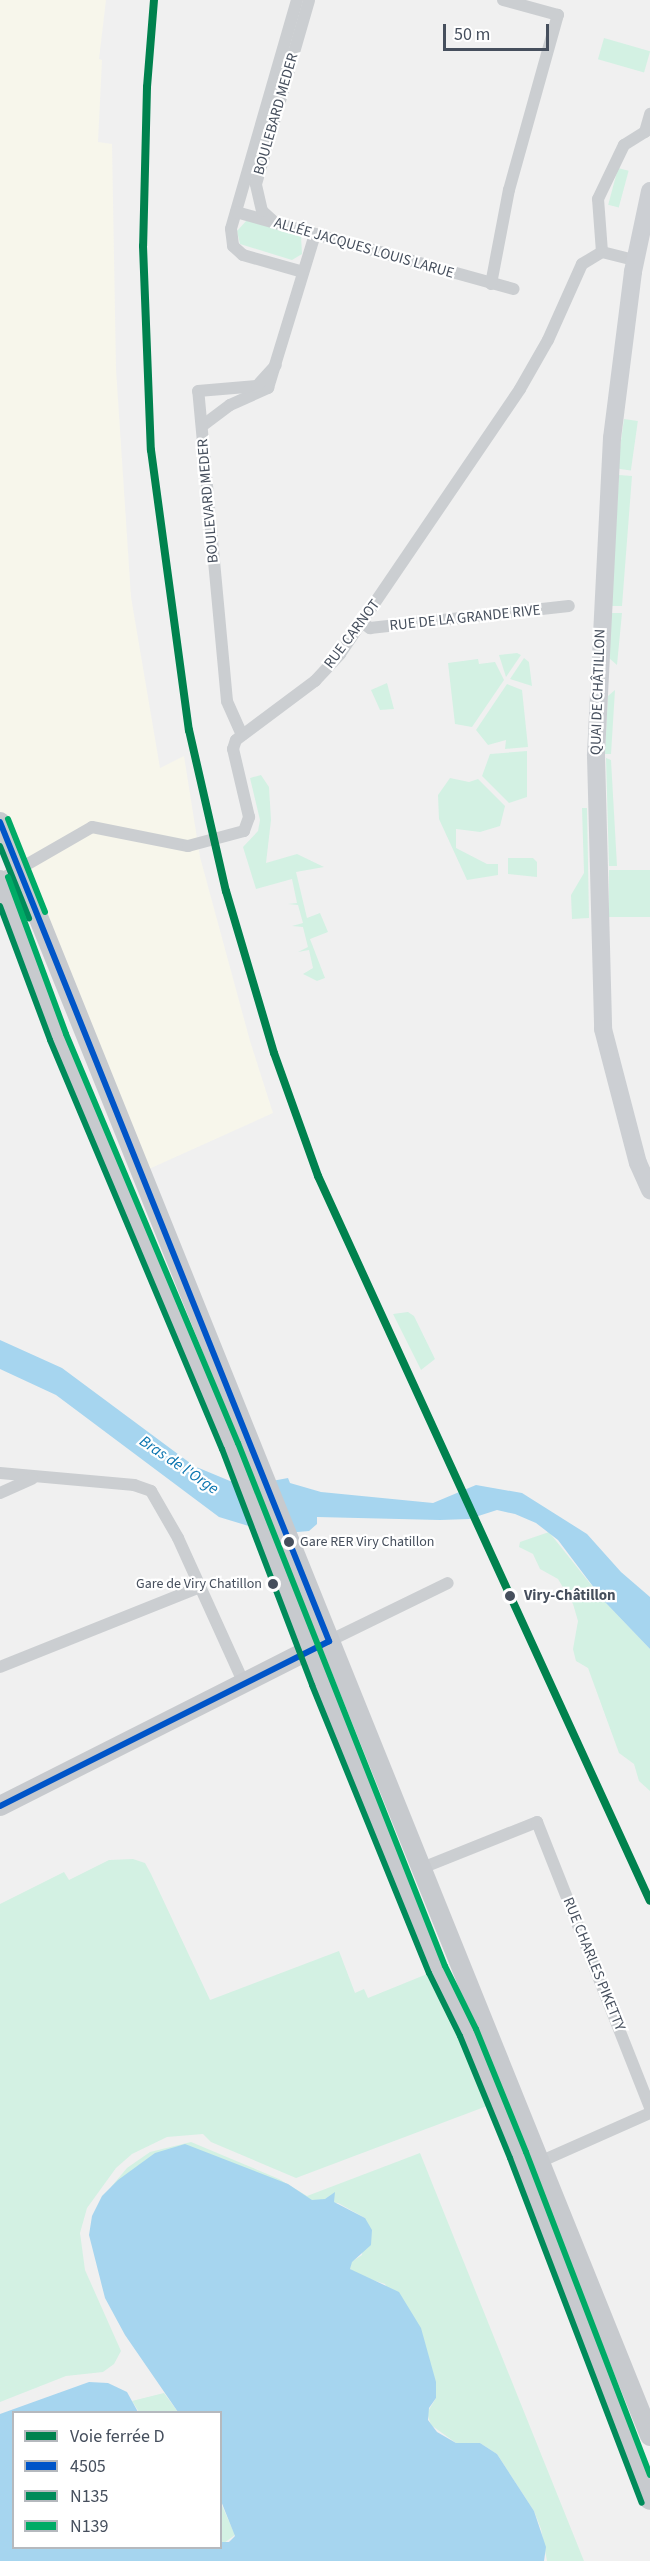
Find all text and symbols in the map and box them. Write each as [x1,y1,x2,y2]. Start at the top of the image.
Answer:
scale bar [446,12,552,50]
text: 50 m [454,22,490,47]
street label: BOULEBARD MEDER [250,51,302,177]
street label: ALLÉE JACQUES LOUIS LARUE [272,214,456,282]
street label: BOULEVARD MEDER [194,438,222,564]
street label: RUE CARNOT [320,596,384,672]
street label: RUE DE LA GRANDE RIVE [389,601,541,635]
street label: QUAI DE CHÂTILLON [587,629,609,755]
water label: Bras de l'Orge [136,1431,222,1499]
place label: Gare RER Viry Chatillon [300,1534,435,1550]
marker: Gare RER Viry Chatillon [283,1536,295,1548]
place label: Gare de Viry Chatillon [136,1576,262,1592]
marker: Gare de Viry Chatillon [267,1578,279,1590]
marker: Viry-Châtillon [501,1587,519,1605]
place label: Viry-Châtillon [524,1587,616,1605]
street label: RUE CHARLES PIKETTY [559,1895,629,2033]
legend [12,2411,222,2549]
text: Voie ferrée D [70,2424,165,2449]
text: 4505 [70,2454,106,2479]
text: N135 [70,2484,108,2509]
text: N139 [70,2514,108,2539]

